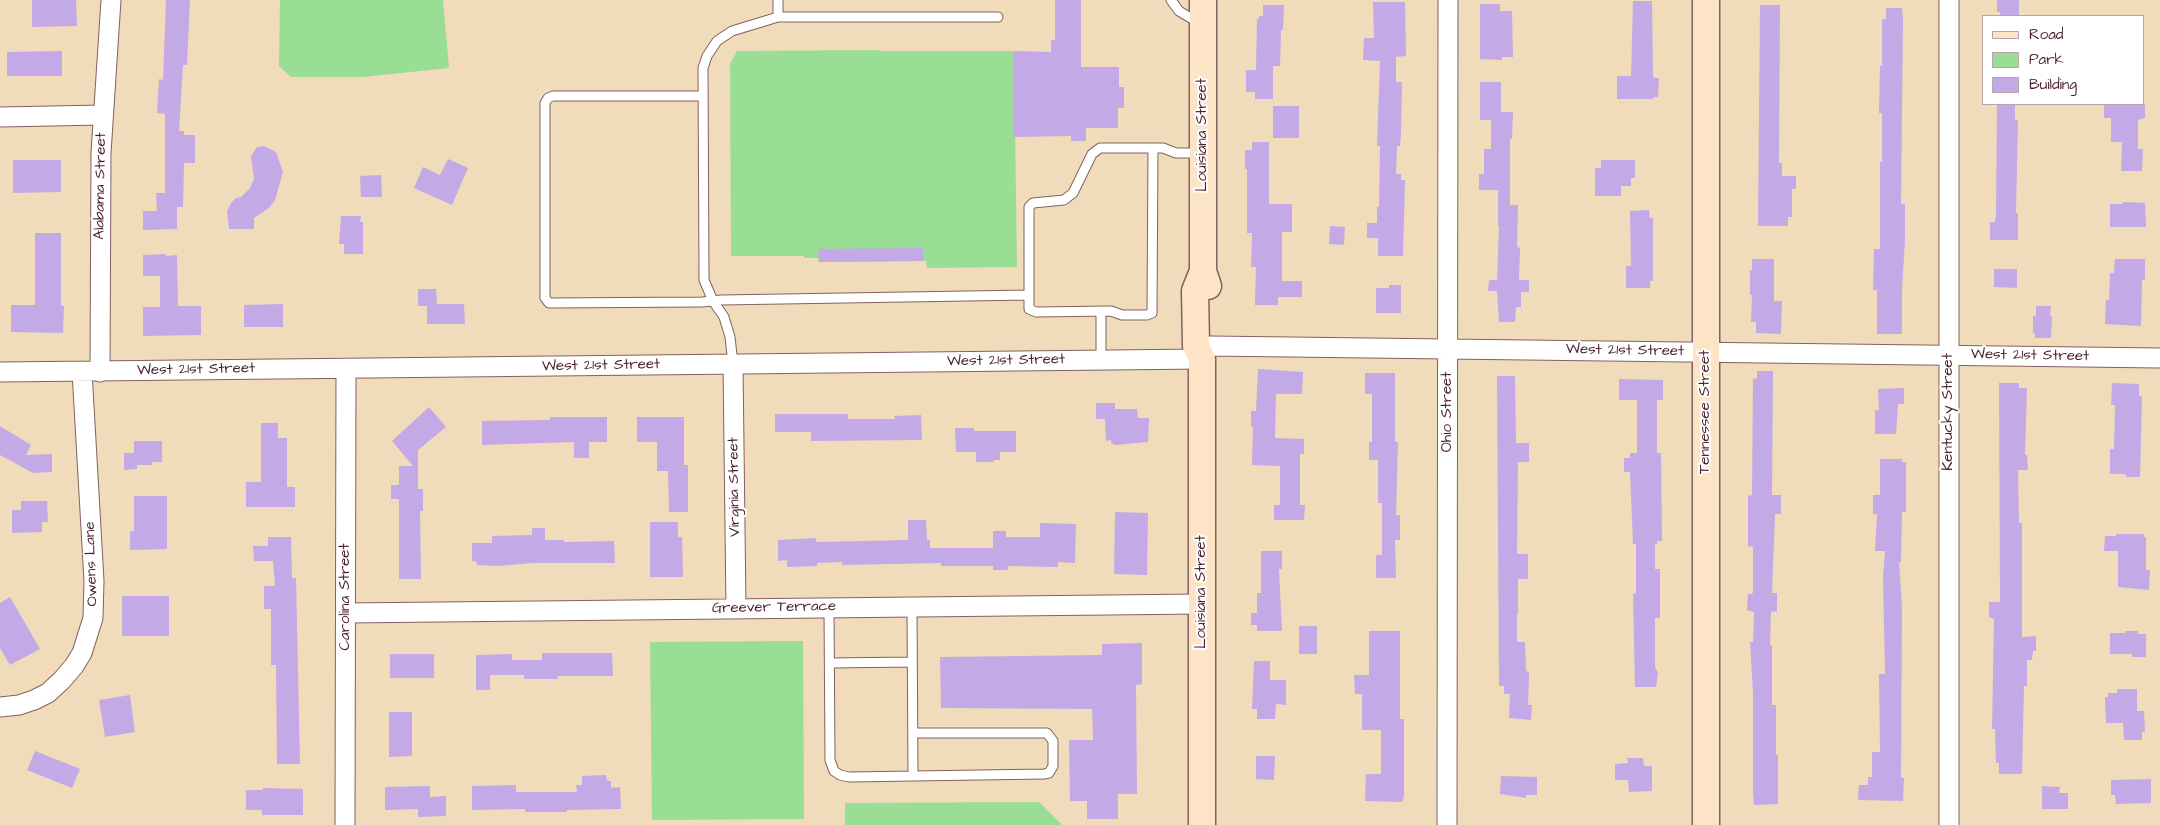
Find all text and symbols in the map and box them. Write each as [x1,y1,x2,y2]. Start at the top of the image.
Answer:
legend [1982,15,2145,105]
text: Road [2029,24,2063,45]
text: Park [2029,49,2064,70]
text: Building [2029,74,2077,95]
street label: Louisiana Street [1194,78,1212,192]
street label: Alabama Street [91,132,111,240]
street label: West 21st Street [1566,341,1684,361]
street label: West 21st Street [1971,346,2089,366]
street label: Tennessee Street [1697,350,1715,474]
street label: West 21st Street [947,351,1065,371]
street label: Kentucky Street [1940,353,1958,471]
street label: West 21st Street [542,356,660,376]
street label: West 21st Street [137,360,255,380]
street label: Ohio Street [1439,372,1457,452]
street label: Virginia Street [725,437,745,537]
street label: Owens Lane [82,521,102,607]
street label: Louisiana Street [1193,535,1211,649]
street label: Carolina Street [337,543,355,651]
street label: Greever Terrace [712,598,836,618]

